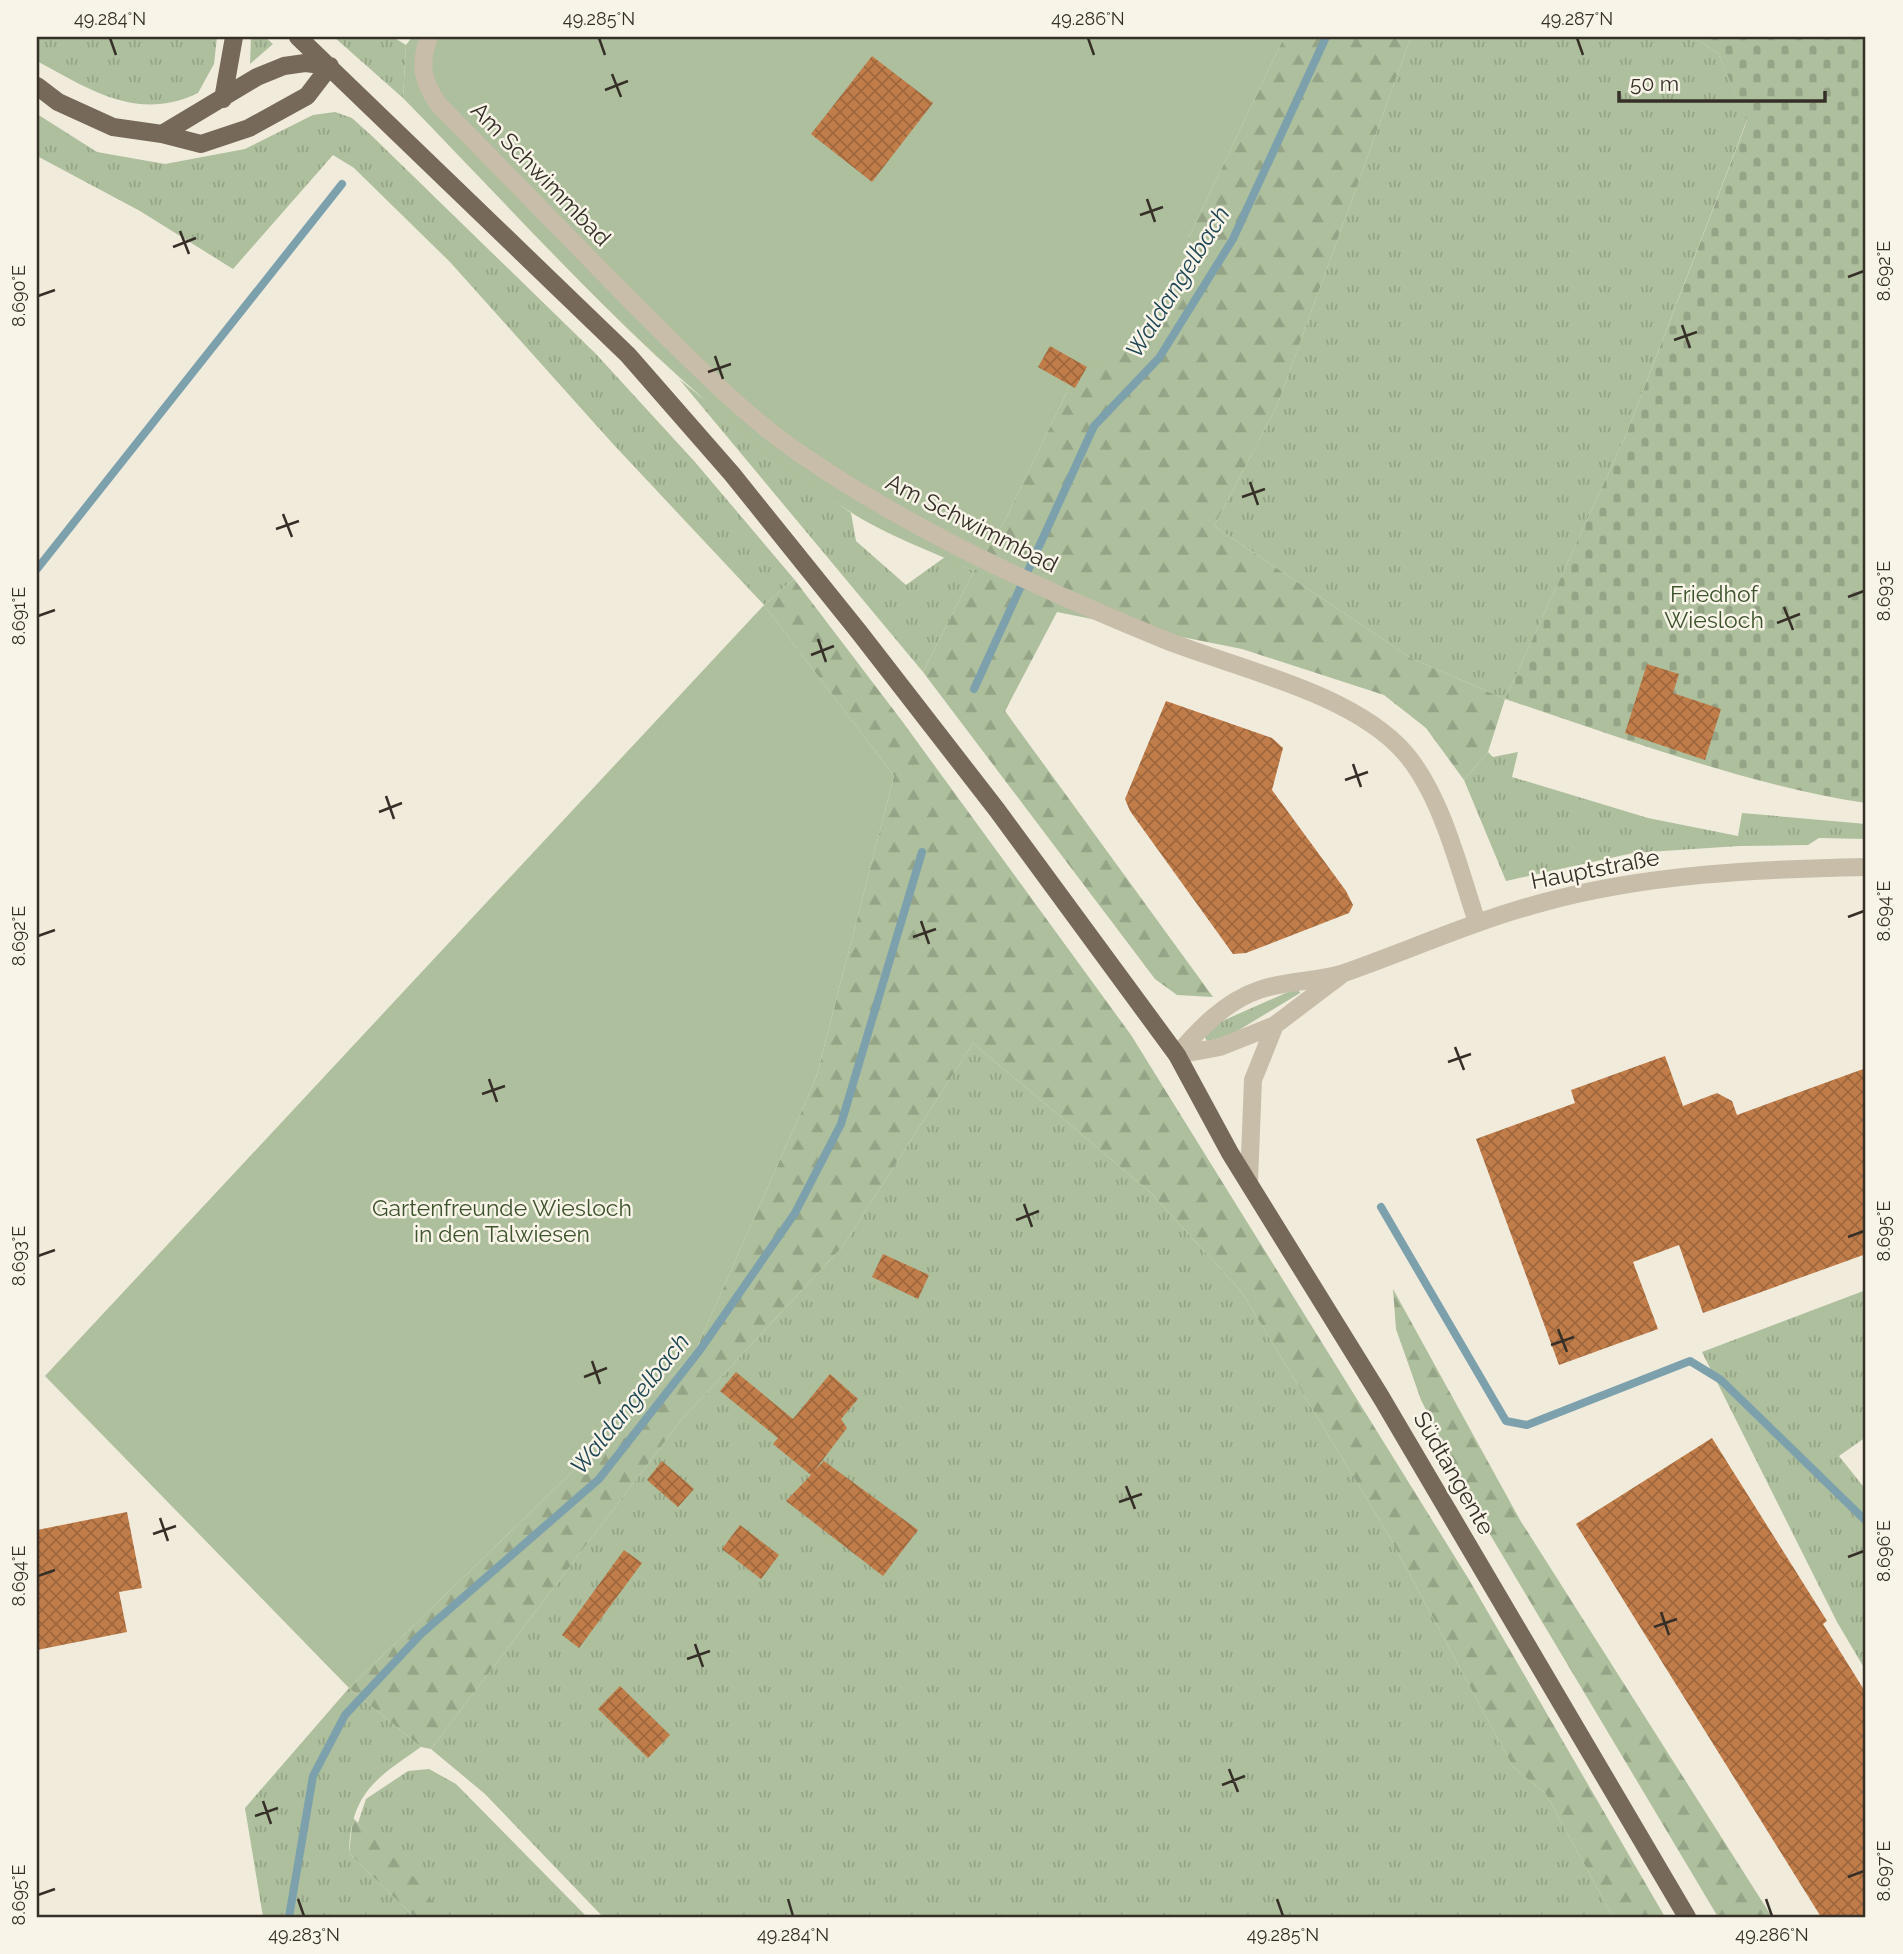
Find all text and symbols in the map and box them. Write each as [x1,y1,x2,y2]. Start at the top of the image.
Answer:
text: 49.284°N [74,8,146,29]
text: 49.285°N [563,8,635,29]
text: 49.286°N [1051,8,1125,29]
text: 49.287°N [1541,8,1613,29]
scale bar [1619,60,1826,104]
text: 50 m [1630,71,1679,96]
street label: Am Schwimmbad [466,96,617,251]
water label: Waldangelbach [1119,201,1236,363]
text: 8.692°E [1873,241,1894,301]
text: 8.690°E [8,265,29,327]
street label: Am Schwimmbad [882,468,1063,578]
text: 8.693°E [1873,561,1894,621]
park label: Friedhof Wiesloch [1664,580,1764,633]
text: 8.691°E [8,587,29,645]
street label: Hauptstraße [1528,843,1661,894]
text: 8.694°E [1873,881,1894,941]
text: 8.692°E [8,906,29,966]
park label: Gartenfreunde Wiesloch in den Talwiesen [372,1194,632,1247]
text: 8.695°E [1873,1200,1894,1262]
text: 8.693°E [8,1226,29,1286]
water label: Waldangelbach [564,1327,695,1480]
street label: Südtangente [1408,1406,1501,1539]
text: 8.696°E [1873,1520,1894,1582]
text: 8.694°E [8,1546,29,1606]
text: 8.697°E [1873,1841,1894,1901]
text: 8.695°E [8,1864,29,1926]
text: 49.283°N [268,1924,340,1945]
text: 49.284°N [757,1924,829,1945]
text: 49.285°N [1247,1924,1319,1945]
text: 49.286°N [1735,1924,1809,1945]

